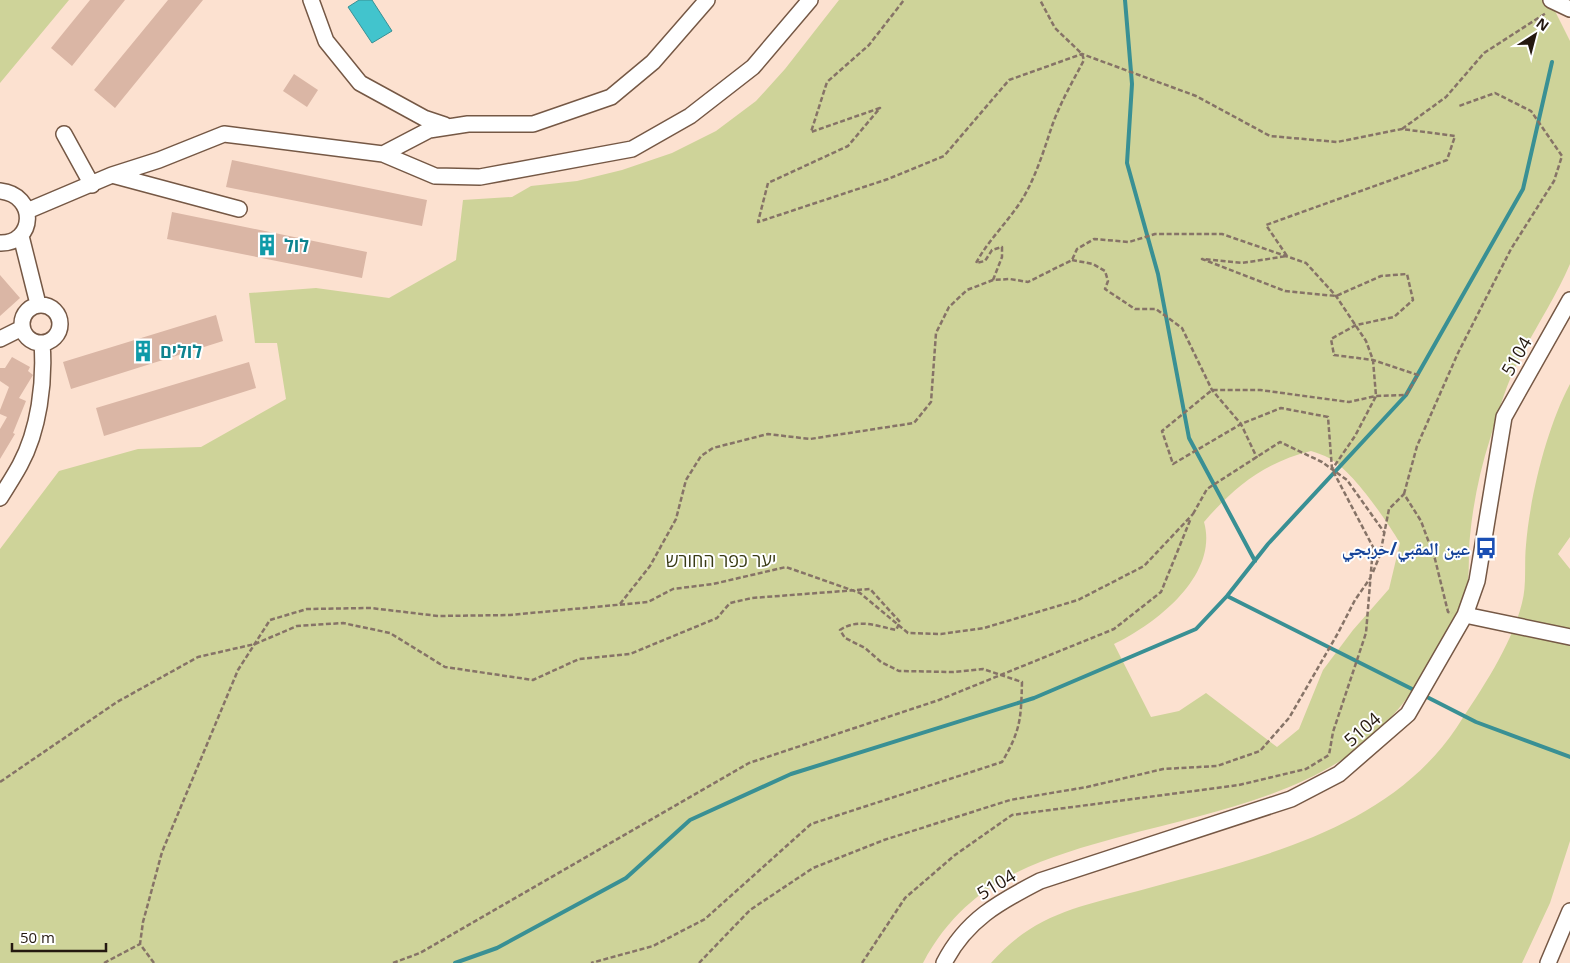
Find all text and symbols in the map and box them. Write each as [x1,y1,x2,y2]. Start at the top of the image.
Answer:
north arrow [1510,10,1560,60]
text: N [1533,13,1553,35]
building icon: לול [254,232,280,258]
place label: לול [284,233,309,257]
street label: 5104 [1495,332,1537,380]
building icon: לולים [130,338,156,364]
place label: לולים [160,339,202,363]
bus stop icon: عين المقبي/حربجي [1473,535,1499,561]
place label: عين المقبي/حربجي [1342,536,1470,563]
park label: יער כפר החורש [666,548,776,572]
street label: 5104 [1339,706,1385,752]
street label: 5104 [972,863,1020,905]
scale bar [12,920,106,952]
text: 50 m [20,927,55,947]

